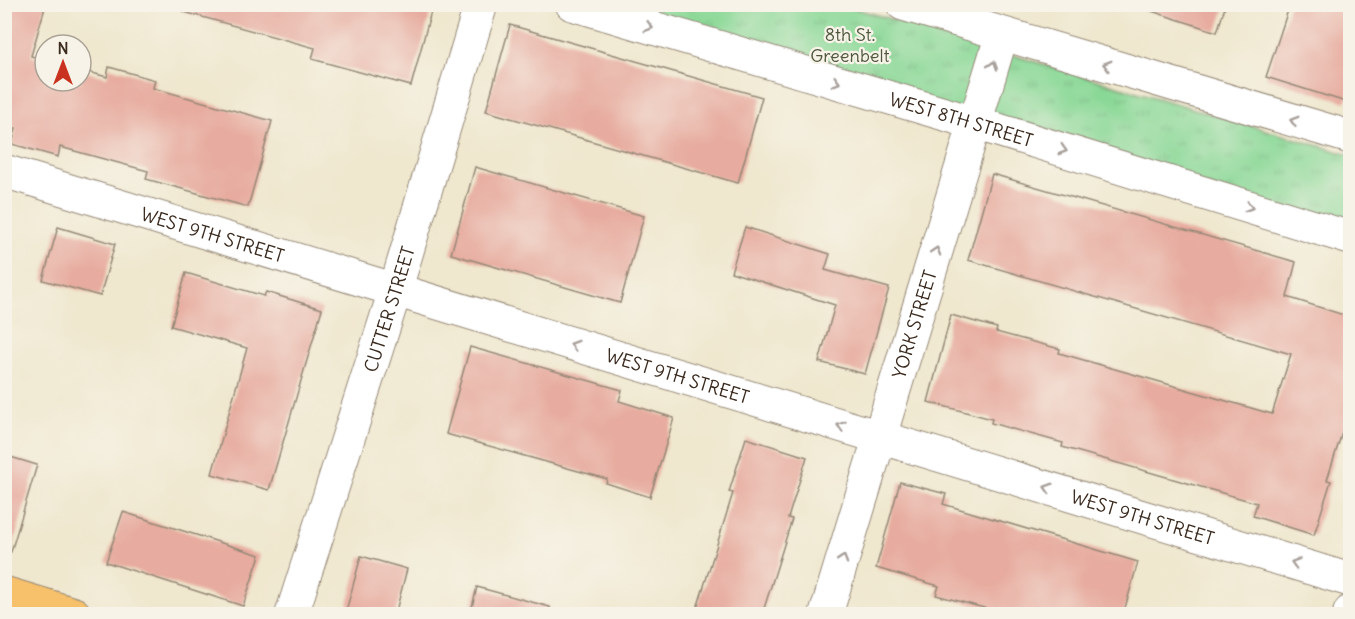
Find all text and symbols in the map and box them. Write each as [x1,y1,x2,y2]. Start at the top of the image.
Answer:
one-way arrow [643,20,654,32]
park label: 8th St. Greenbelt [810,23,890,67]
north arrow [33,33,93,93]
text: N [57,38,69,58]
one-way arrow [986,60,998,71]
one-way arrow [1102,60,1113,72]
one-way arrow [830,75,841,87]
street label: WEST 8TH STREET [887,87,1036,152]
one-way arrow [1289,115,1299,128]
one-way arrow [1057,143,1068,155]
one-way arrow [1243,200,1254,212]
street label: WEST 9TH STREET [138,202,287,267]
street label: CUTTER STREET [358,243,419,375]
one-way arrow [929,246,941,257]
street label: YORK STREET [887,267,941,381]
one-way arrow [569,340,580,352]
street label: WEST 9TH STREET [603,343,752,408]
one-way arrow [836,421,847,433]
one-way arrow [1043,483,1053,495]
street label: WEST 9TH STREET [1068,484,1217,550]
one-way arrow [836,554,848,565]
one-way arrow [1290,558,1300,570]

